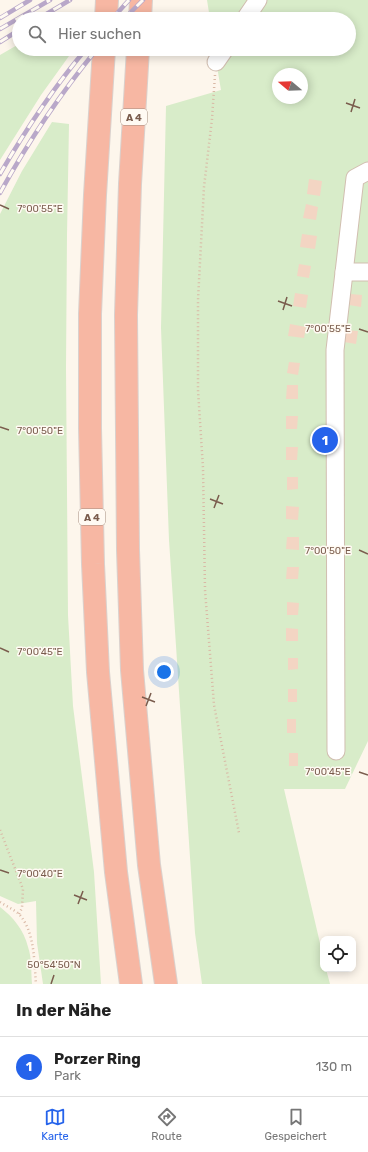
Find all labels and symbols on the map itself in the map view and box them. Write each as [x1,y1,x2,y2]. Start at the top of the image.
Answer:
north arrow [272,68,308,104]
road number: A 4 [121,109,147,125]
text: 7°00'55"E [17,203,63,215]
text: 7°00'55"E [305,323,351,335]
text: 7°00'50"E [17,425,63,437]
pin: 1 [312,425,338,455]
road number: A 4 [79,509,105,525]
text: 7°00'50"E [305,545,351,557]
text: 7°00'45"E [17,646,63,658]
your location [154,662,174,682]
text: 7°00'45"E [305,766,351,778]
text: 7°00'40"E [17,868,63,880]
text: 50°54'50"N [27,959,81,971]

